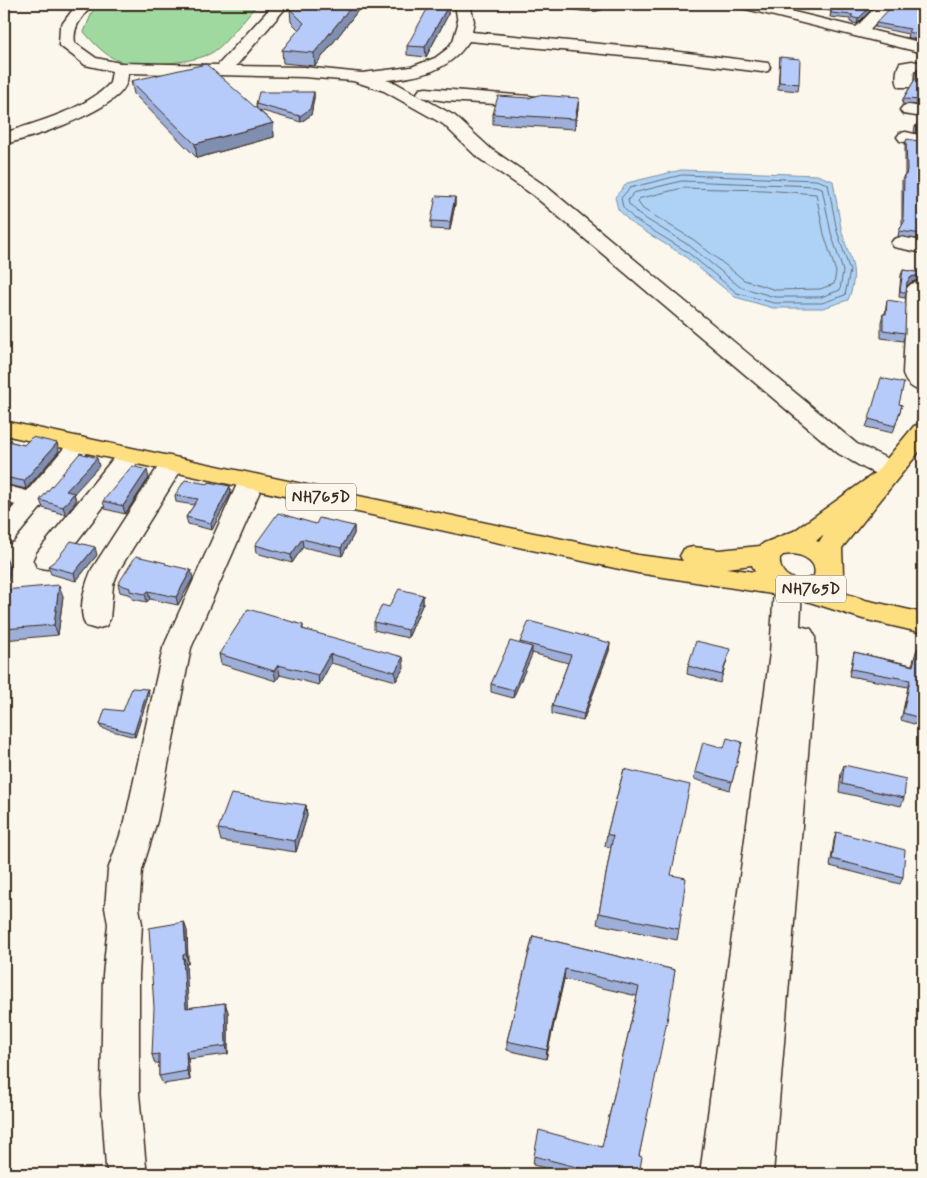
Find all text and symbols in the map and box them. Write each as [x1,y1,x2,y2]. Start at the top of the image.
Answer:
road number: NH765D [286,484,356,511]
road number: NH765D [776,576,846,602]

